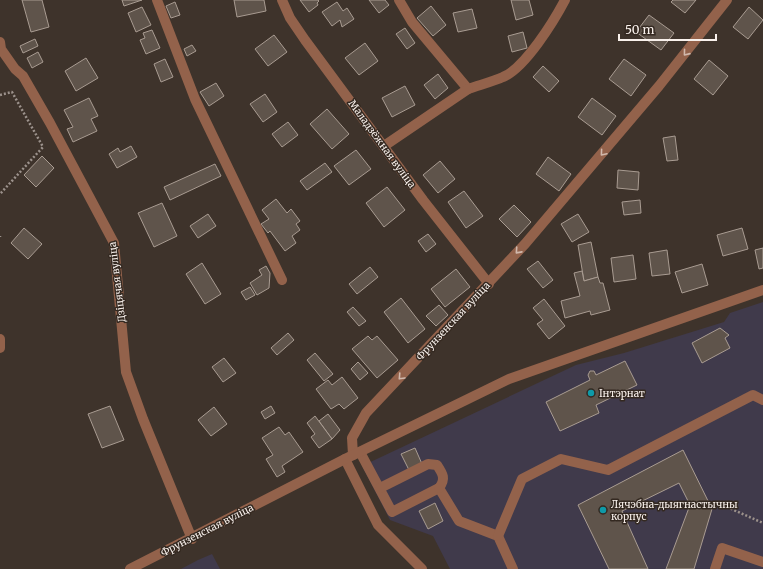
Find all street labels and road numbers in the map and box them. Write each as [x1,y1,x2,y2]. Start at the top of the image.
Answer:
street label: Маладзёжная вуліца [346,97,419,191]
street label: Дзіцячая вуліца [106,240,128,323]
street label: Фрунзенская вуліца [413,279,493,363]
street label: Фрунзенская вуліца [158,501,256,559]

